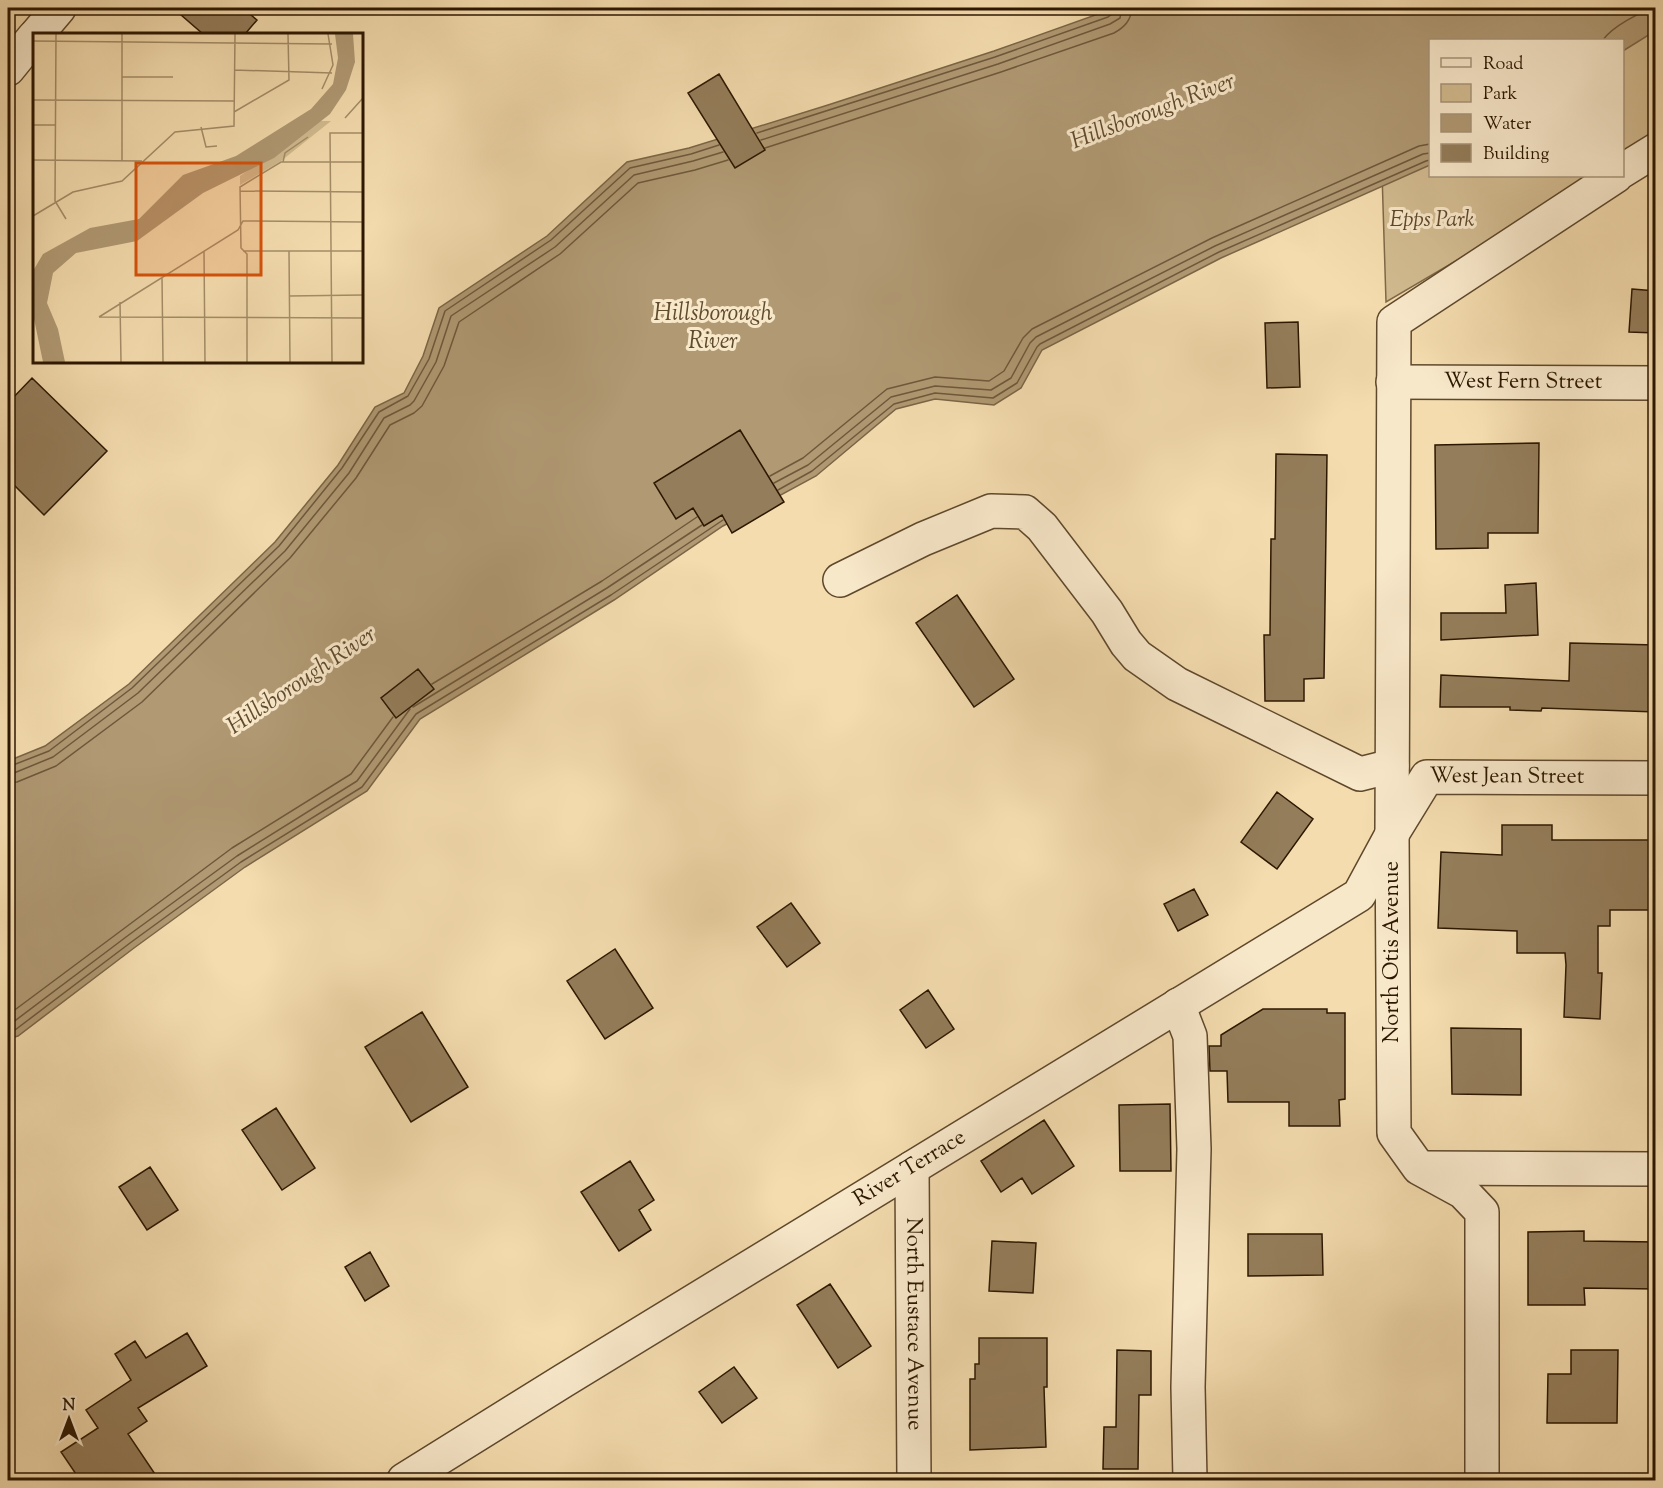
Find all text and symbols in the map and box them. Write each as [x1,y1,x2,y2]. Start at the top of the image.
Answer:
inset map [33,33,363,363]
legend [1429,39,1624,177]
text: Road [1483,52,1523,78]
water label: Hillsborough River [1066,65,1241,159]
text: Park [1483,82,1518,108]
text: Water [1483,112,1532,138]
text: Building [1483,142,1549,168]
park label: Epps Park [1389,205,1475,237]
water label: Hillsborough River [654,297,773,359]
street label: West Fern Street [1444,366,1603,399]
water label: Hillsborough River [221,618,384,744]
street label: West Jean Street [1429,761,1585,794]
street label: North Otis Avenue [1377,861,1409,1043]
street label: River Terrace [848,1122,972,1216]
street label: North Eustace Avenue [896,1217,930,1431]
north arrow [39,1389,99,1449]
text: N [63,1395,76,1418]

